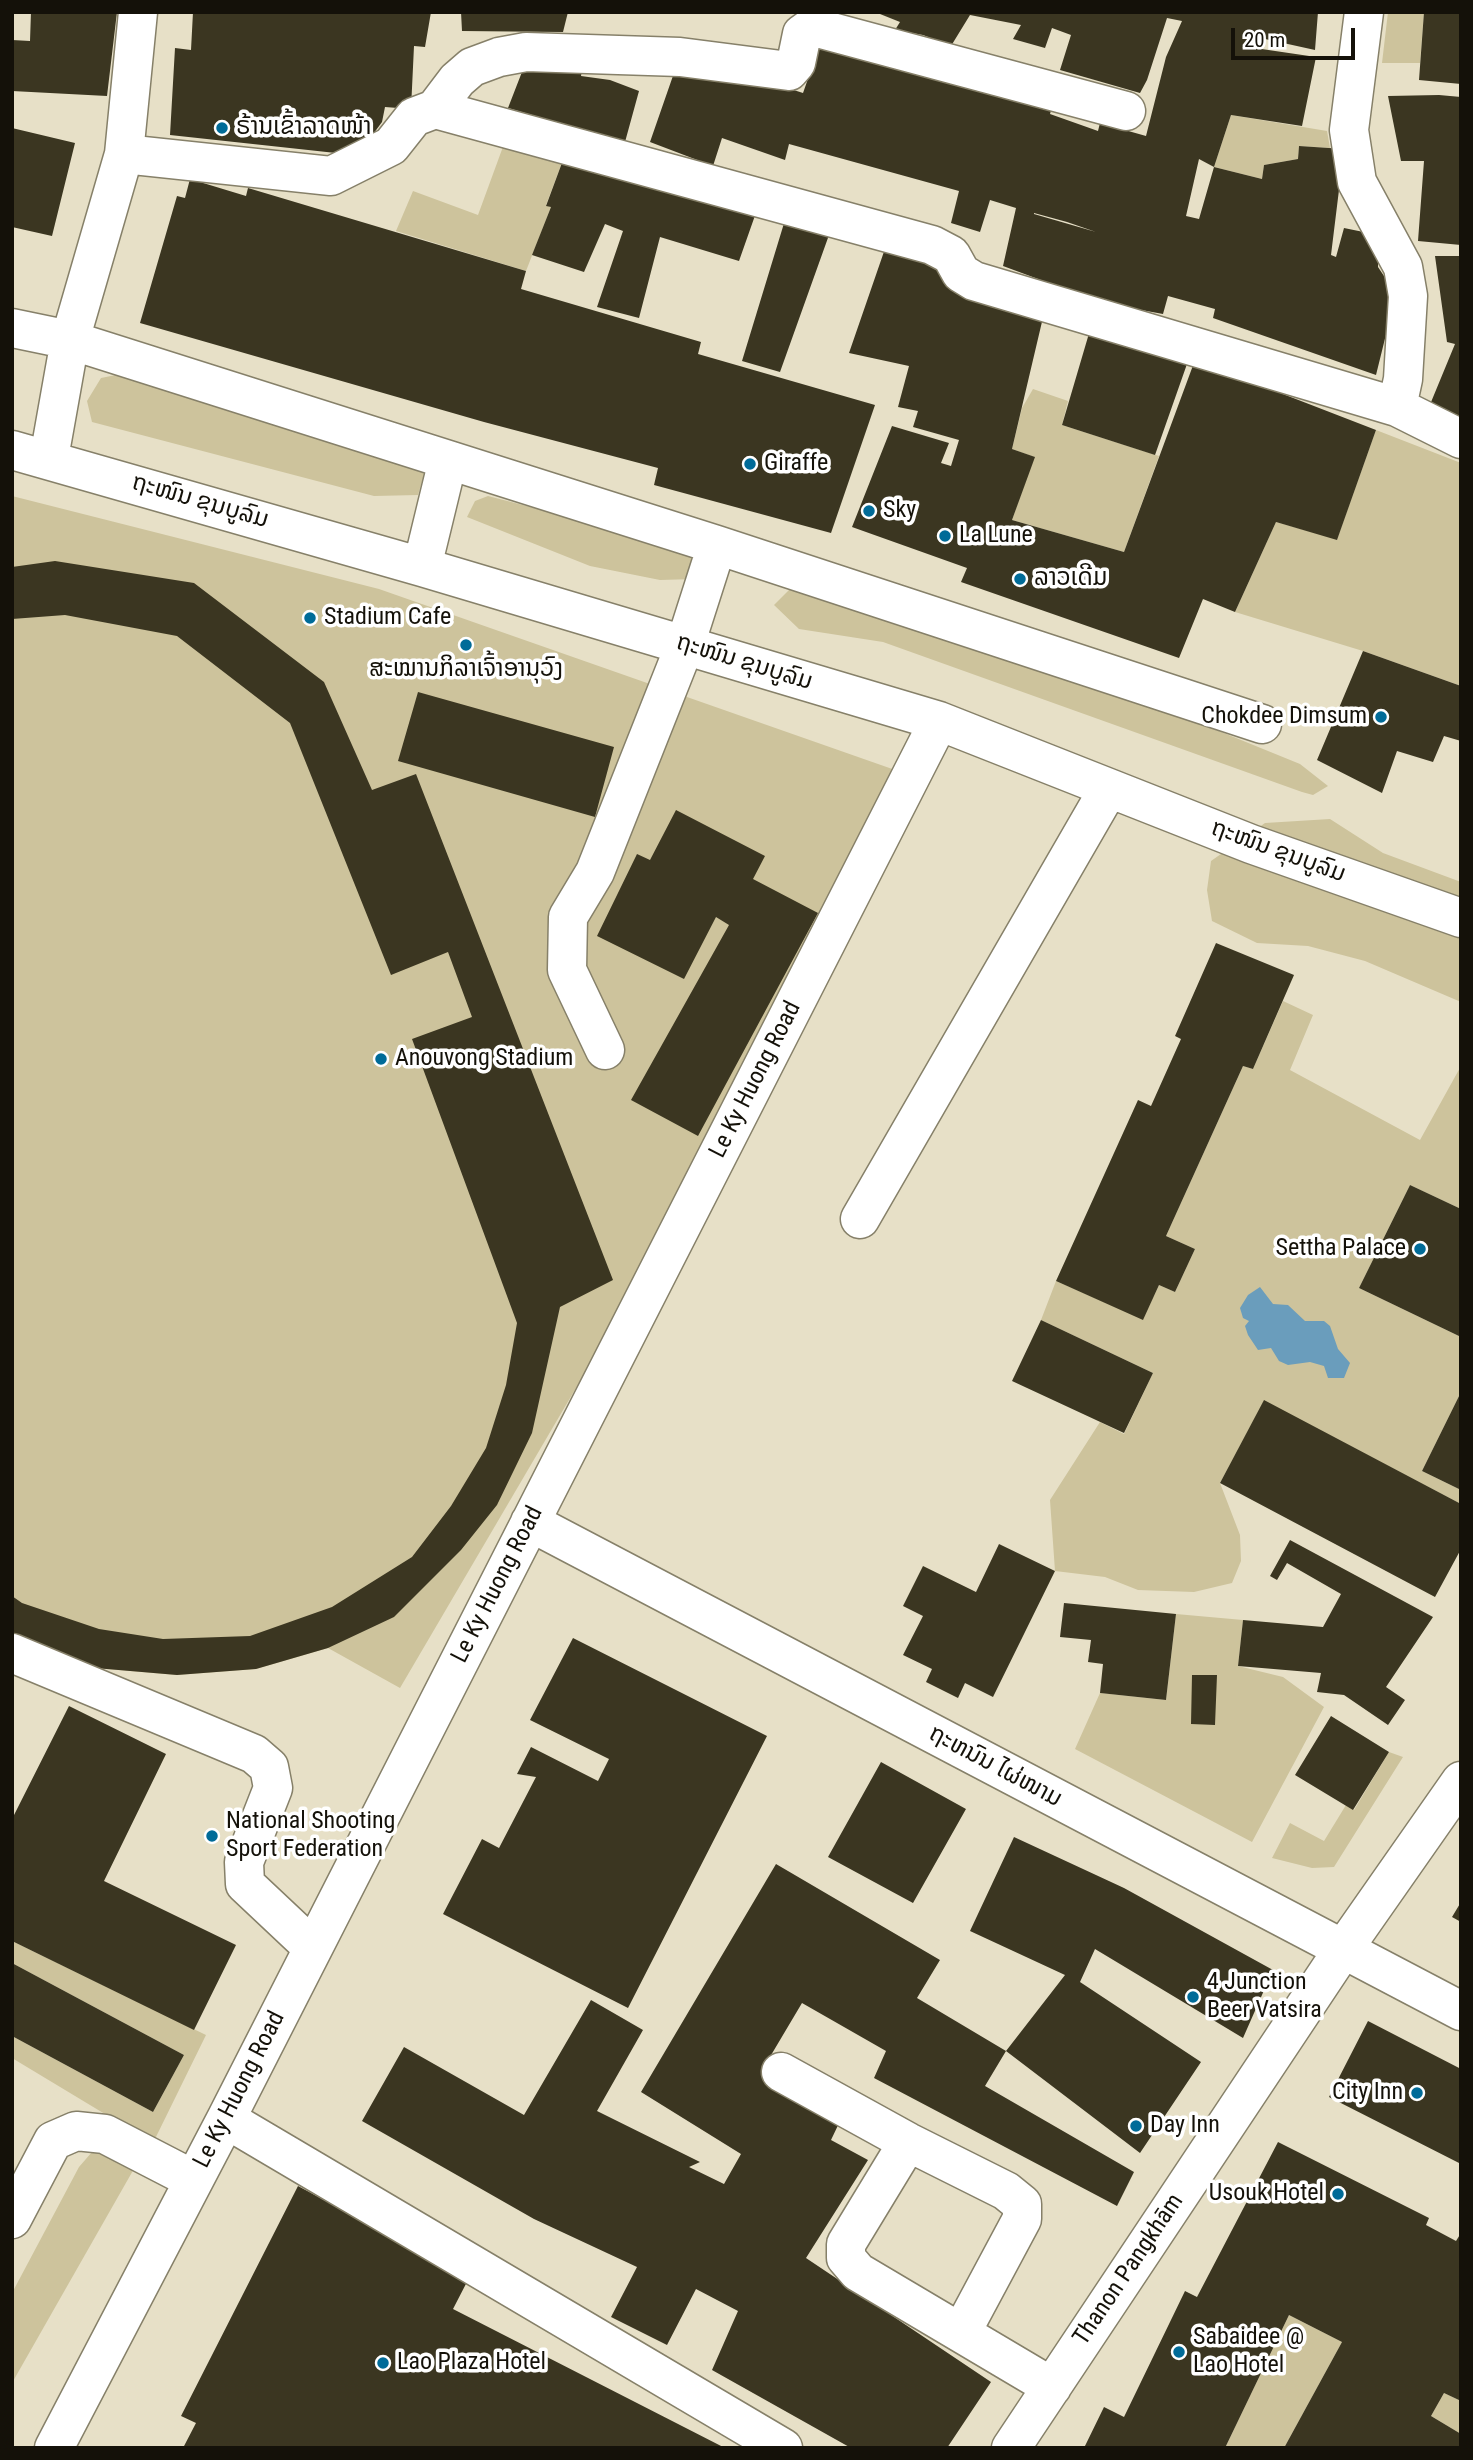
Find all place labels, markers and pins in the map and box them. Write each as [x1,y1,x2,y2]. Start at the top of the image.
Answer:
place label: ຣ້ານເຂົ້າລາດໜ້າ [236,114,372,142]
marker: ຣ້ານເຂົ້າລາດໜ້າ [214,120,230,136]
place label: Giraffe [764,450,828,478]
marker: Giraffe [742,456,758,472]
place label: Sky [883,497,916,525]
marker: Sky [861,503,877,519]
place label: La Lune [959,522,1033,550]
marker: La Lune [937,528,953,544]
place label: ລາວເດີມ [1034,565,1108,593]
marker: ລາວເດີມ [1012,571,1028,587]
place label: Stadium Cafe [324,604,451,632]
marker: Stadium Cafe [302,610,318,626]
marker: ສະໝານກິລາເຈົ້າອານຸວົງ [458,637,474,653]
place label: ສະໝານກິລາເຈົ້າອານຸວົງ [369,656,563,684]
place label: Chokdee Dimsum [1201,703,1367,731]
marker: Chokdee Dimsum [1373,709,1389,725]
place label: Anouvong Stadium [395,1045,573,1073]
marker: Anouvong Stadium [373,1051,389,1067]
place label: Settha Palace [1276,1235,1406,1263]
marker: Settha Palace [1412,1241,1428,1257]
place label: National Shooting Sport Federation [226,1808,395,1864]
marker: National Shooting Sport Federation [204,1828,220,1844]
place label: 4 Junction Beer Vatsira [1207,1969,1322,2025]
marker: 4 Junction Beer Vatsira [1185,1989,1201,2005]
place label: City Inn [1332,2079,1403,2107]
marker: City Inn [1409,2085,1425,2101]
place label: Day Inn [1150,2112,1220,2140]
marker: Day Inn [1128,2118,1144,2134]
place label: Usouk Hotel [1209,2180,1324,2208]
marker: Usouk Hotel [1330,2186,1346,2202]
place label: Sabaidee @ Lao Hotel [1193,2324,1304,2380]
marker: Sabaidee @ Lao Hotel [1171,2344,1187,2360]
place label: Lao Plaza Hotel [397,2349,546,2377]
marker: Lao Plaza Hotel [375,2355,391,2371]

